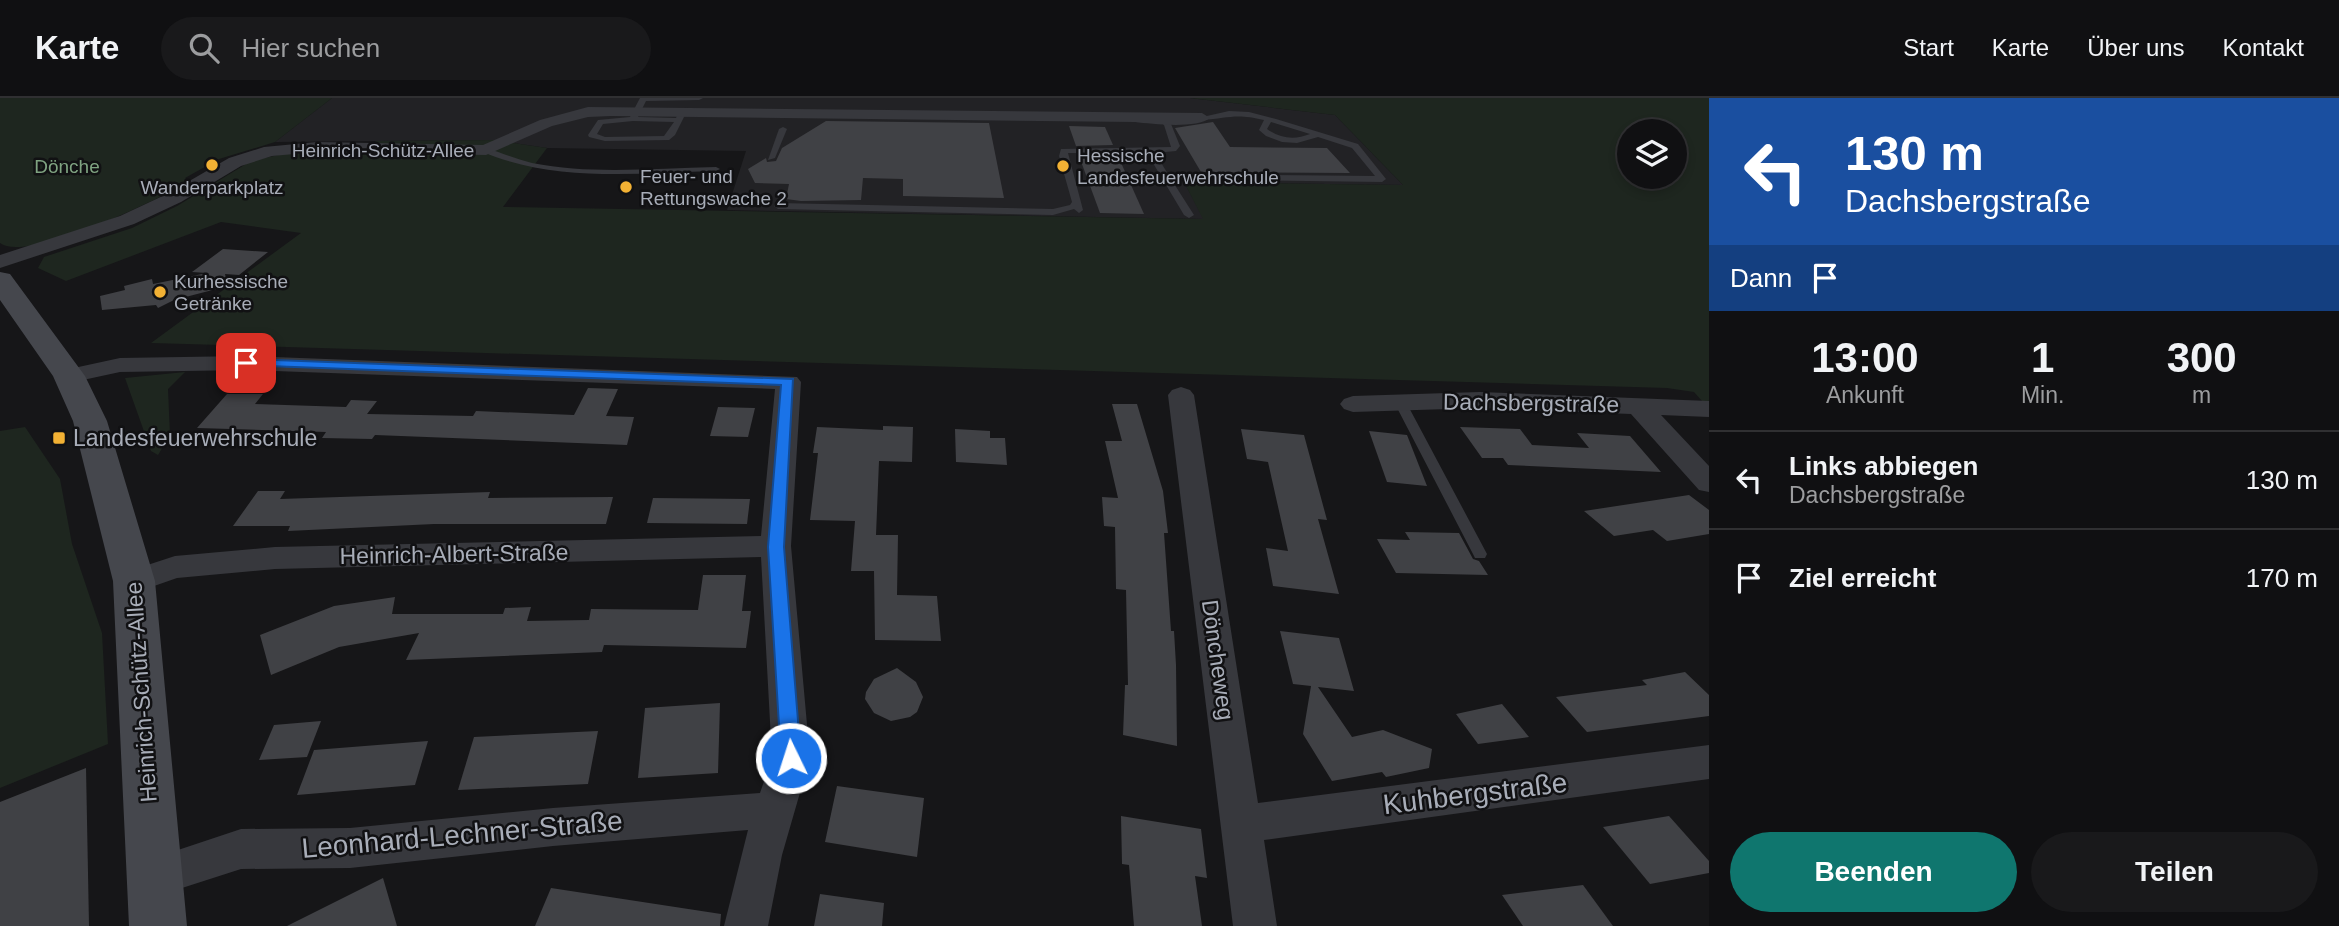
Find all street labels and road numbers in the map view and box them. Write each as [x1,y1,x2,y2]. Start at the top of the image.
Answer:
street label: Heinrich-Schütz-Allee [292,140,474,161]
street label: Dachsbergstraße [1443,388,1619,418]
street label: Heinrich-Albert-Straße [339,539,569,569]
street label: Heinrich-Schütz-Allee [120,581,162,803]
street label: Döncheweg [1197,598,1239,722]
street label: Kuhbergstraße [1381,767,1569,820]
street label: Leonhard-Lechner-Straße [300,805,624,864]

